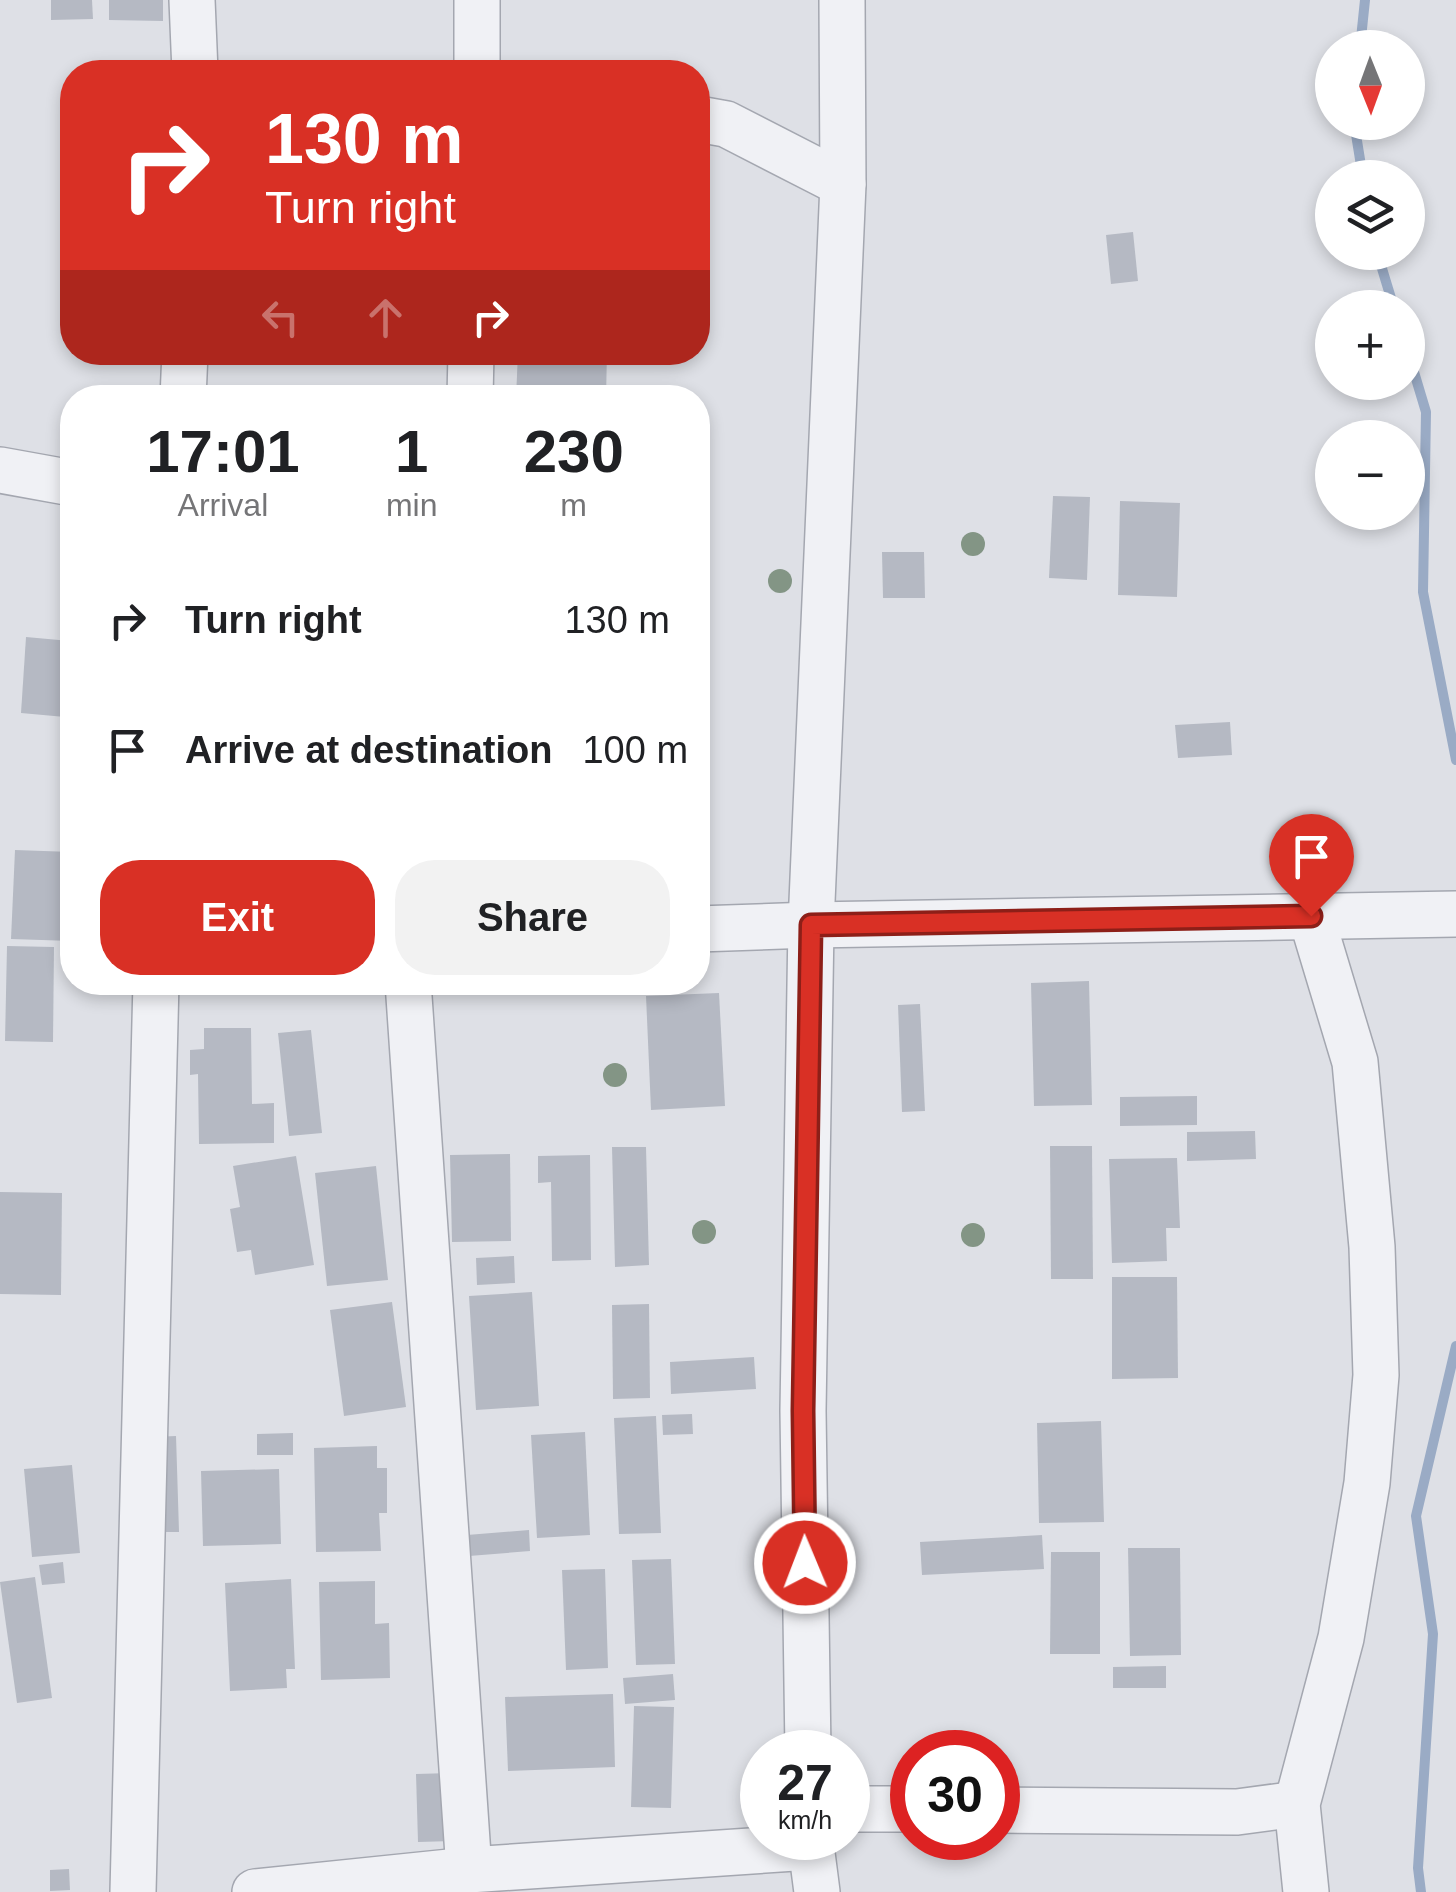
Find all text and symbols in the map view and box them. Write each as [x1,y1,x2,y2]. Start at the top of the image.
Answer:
north arrow [1315,30,1425,140]
map controls [1315,30,1425,530]
icon: right [100,100,230,230]
text: 130 m [265,100,463,178]
button: layers [1315,160,1425,270]
text: Turn right [265,182,456,233]
icon: left [253,290,308,345]
icon: ahead [358,290,413,345]
icon: right [463,290,518,345]
button: + [1315,290,1425,400]
text: 17:01 [146,418,300,485]
text: 1 [395,418,428,485]
text: 230 [524,418,624,485]
button: − [1315,420,1425,530]
text: Arrival [178,487,268,523]
text: min [386,487,437,523]
text: m [560,487,587,523]
icon: right [100,593,155,648]
text: Turn right [185,599,362,641]
text: 130 m [564,599,670,641]
icon: arrive [100,723,155,778]
text: Arrive at destination [185,729,552,771]
text: 100 m [582,729,688,771]
pin [1269,814,1354,917]
icon: arrive [1284,829,1339,884]
button: Exit [100,860,375,975]
button: Share [395,860,670,975]
position arrow [753,1511,857,1615]
speed limit sign: 30 [890,1730,1020,1860]
text: 27 [777,1755,833,1811]
text: km/h [778,1806,832,1834]

